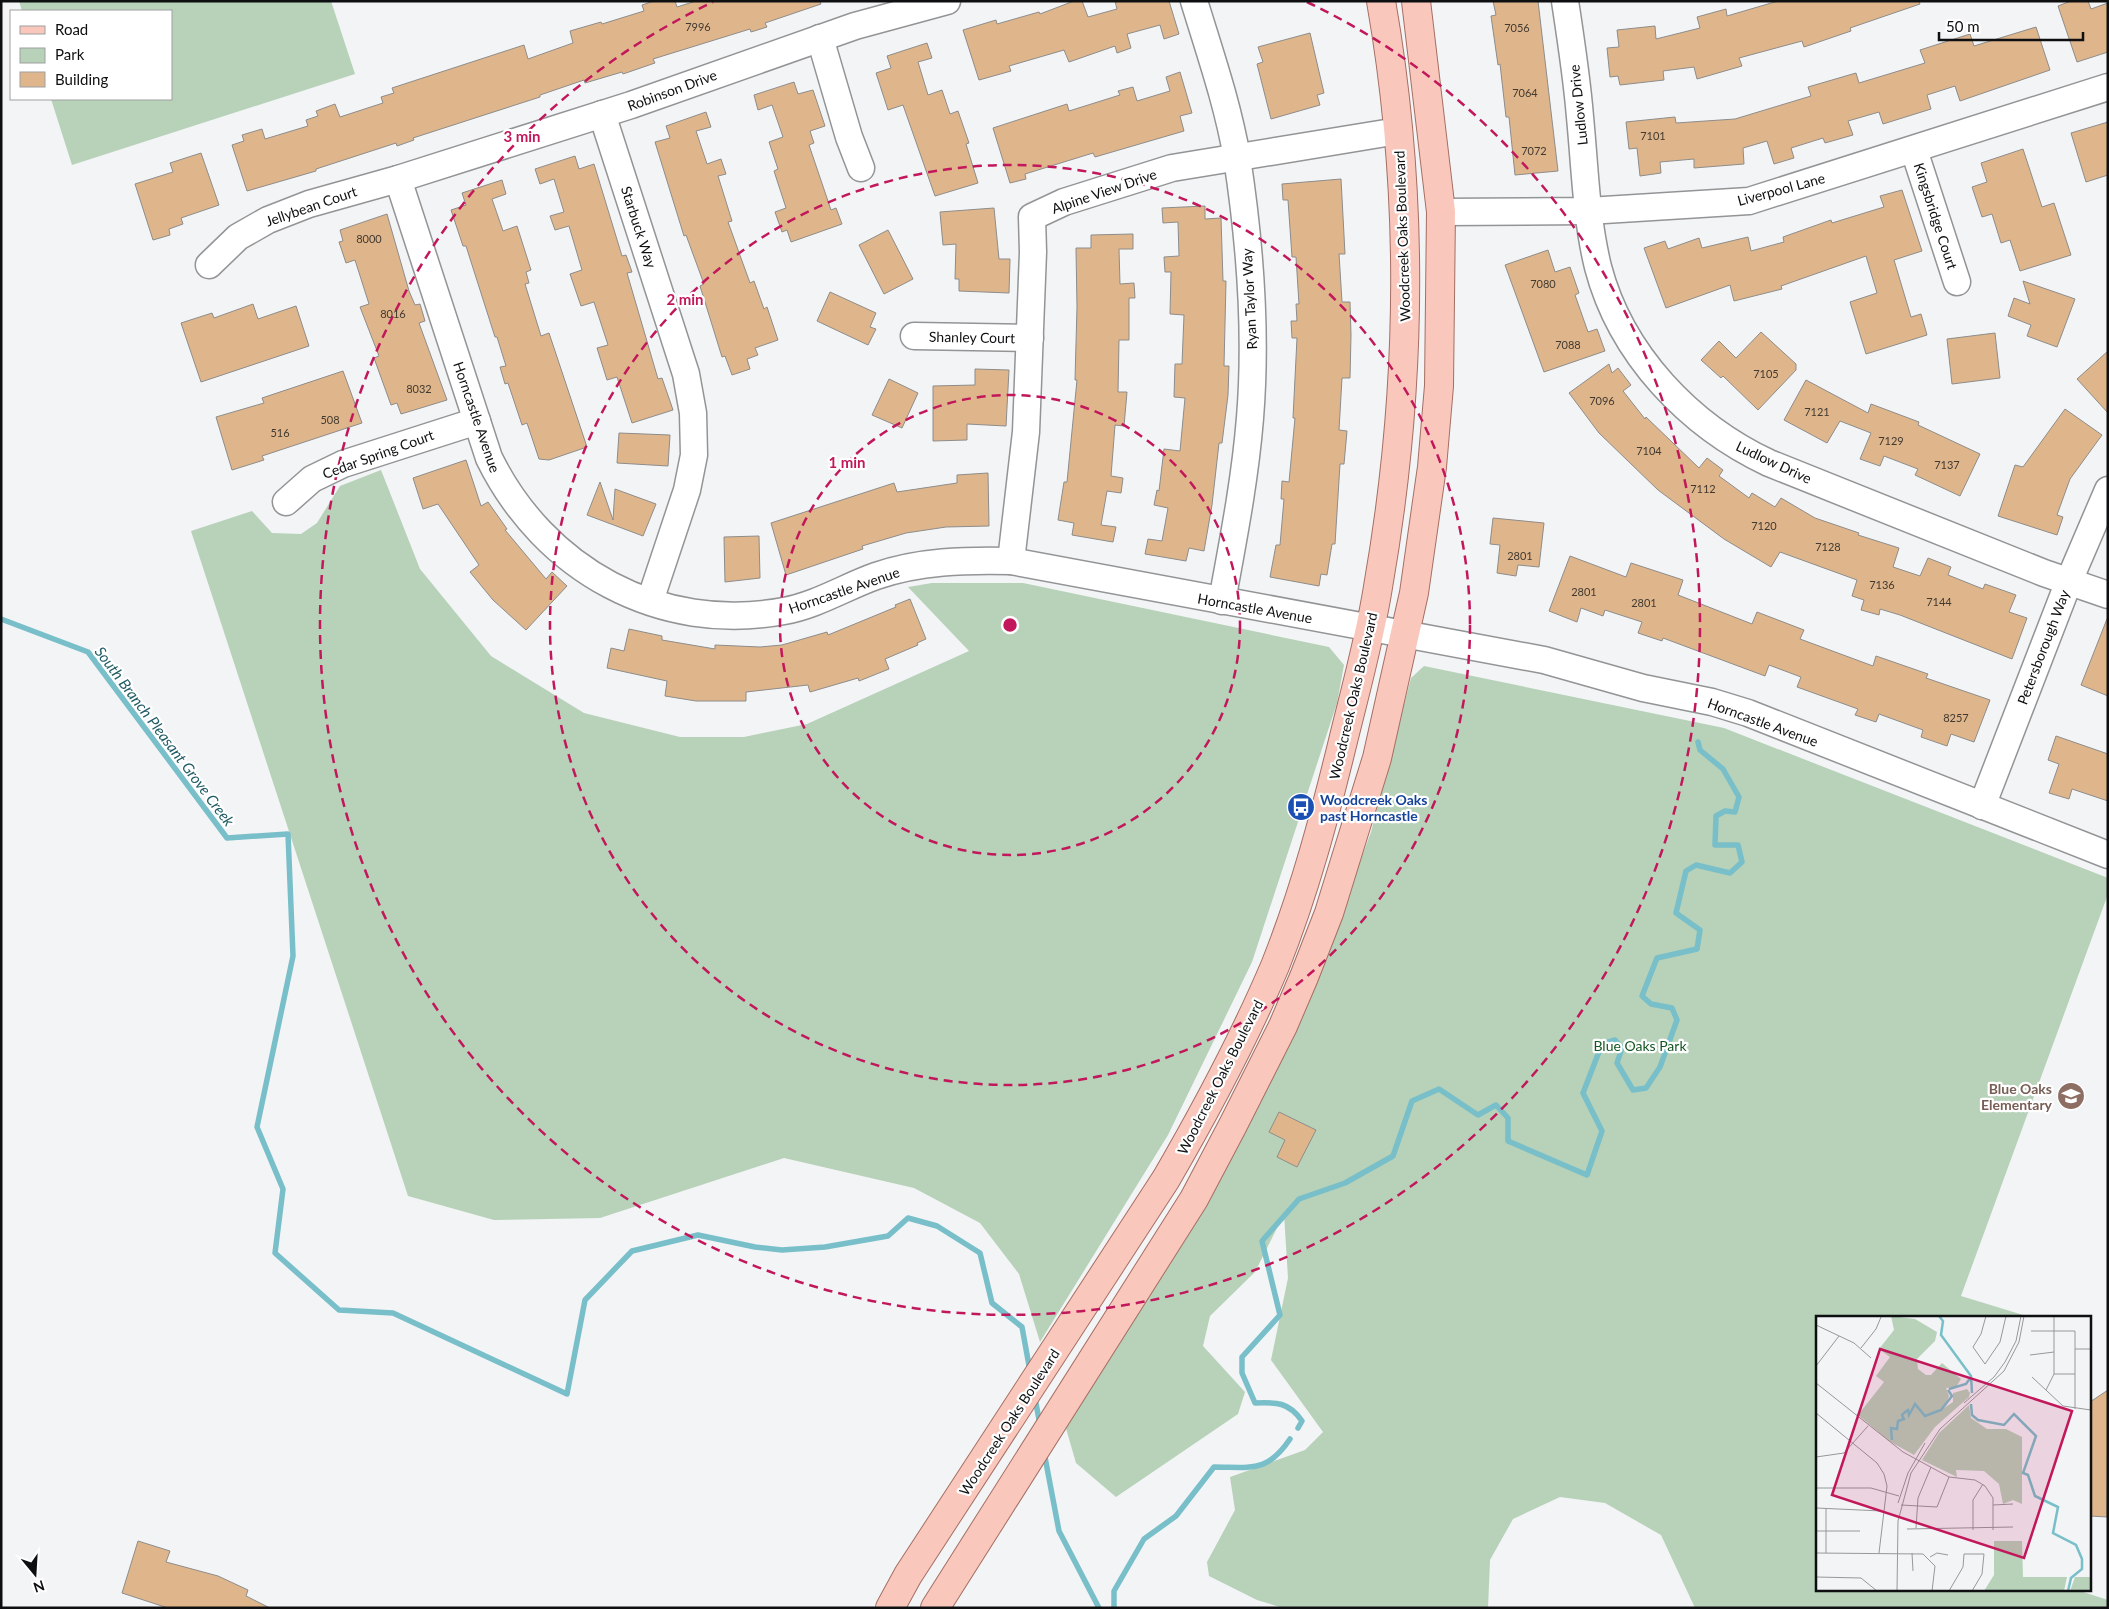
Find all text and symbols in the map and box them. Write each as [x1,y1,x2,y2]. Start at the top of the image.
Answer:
legend [10,10,172,100]
scale bar [1939,10,2083,42]
text: 50 m [1946,17,1980,35]
text: Road [55,20,88,38]
house number: 7996 [685,20,711,33]
house number: 7056 [1504,21,1530,34]
text: Park [55,45,85,63]
street label: Ludlow Drive [1565,64,1591,146]
street label: Robinson Drive [625,66,719,114]
text: Building [55,70,108,88]
house number: 7064 [1512,86,1538,99]
text: 3 min [503,127,541,145]
house number: 7101 [1640,129,1666,142]
house number: 7072 [1521,144,1547,157]
street label: Woodcreek Oaks Boulevard [1391,150,1413,322]
street label: Kingsbridge Court [1911,161,1961,271]
street label: Alpine View Drive [1049,165,1159,217]
street label: Liverpool Lane [1735,169,1827,209]
street label: Jellybean Court [263,182,359,230]
street label: Starbuck Way [618,184,660,271]
house number: 8000 [356,232,382,245]
street label: Ryan Taylor Way [1238,247,1260,350]
house number: 7080 [1530,277,1556,290]
text: 2 min [666,290,704,308]
house number: 8016 [380,307,406,320]
street label: Shanley Court [929,328,1015,346]
house number: 7088 [1555,338,1581,351]
street label: Horncastle Avenue [450,359,504,475]
house number: 7105 [1753,367,1779,380]
house number: 8032 [406,382,432,395]
house number: 7096 [1589,394,1615,407]
house number: 7121 [1804,405,1830,418]
house number: 508 [320,413,340,426]
house number: 516 [270,426,290,439]
street label: Cedar Spring Court [320,426,436,482]
house number: 7129 [1878,434,1904,447]
street label: Ludlow Drive [1734,437,1814,487]
house number: 7104 [1636,444,1662,457]
text: 1 min [828,453,866,471]
house number: 7137 [1934,458,1960,471]
house number: 7112 [1690,482,1716,495]
house number: 7120 [1751,519,1777,532]
house number: 7128 [1815,540,1841,553]
house number: 2801 [1507,549,1533,562]
street label: Horncastle Avenue [786,563,902,617]
house number: 7136 [1869,578,1895,591]
house number: 2801 [1571,585,1597,598]
street label: Petersborough Way [2013,587,2073,707]
street label: Horncastle Avenue [1196,590,1314,626]
house number: 7144 [1926,595,1952,608]
house number: 2801 [1631,596,1657,609]
street label: Woodcreek Oaks Boulevard [1325,611,1381,781]
centre of rings [1001,616,1019,634]
water label: South Branch Pleasant Grove Creek [92,643,239,830]
street label: Horncastle Avenue [1705,694,1821,750]
house number: 8257 [1943,711,1969,724]
place label: Woodcreek Oaks past Horncastle [1320,791,1427,824]
bus stop icon: Woodcreek Oaks past Horncastle [1286,792,1316,822]
street label: Woodcreek Oaks Boulevard [1174,997,1266,1157]
park label: Blue Oaks Park [1593,1037,1687,1054]
place label: Blue Oaks Elementary [1981,1080,2053,1113]
school or university icon: Blue Oaks Elementary [2056,1081,2086,1111]
inset map [1816,1316,2092,1592]
street label: Woodcreek Oaks Boulevard [955,1346,1063,1498]
north arrow [10,1549,60,1599]
text: N [31,1577,47,1597]

